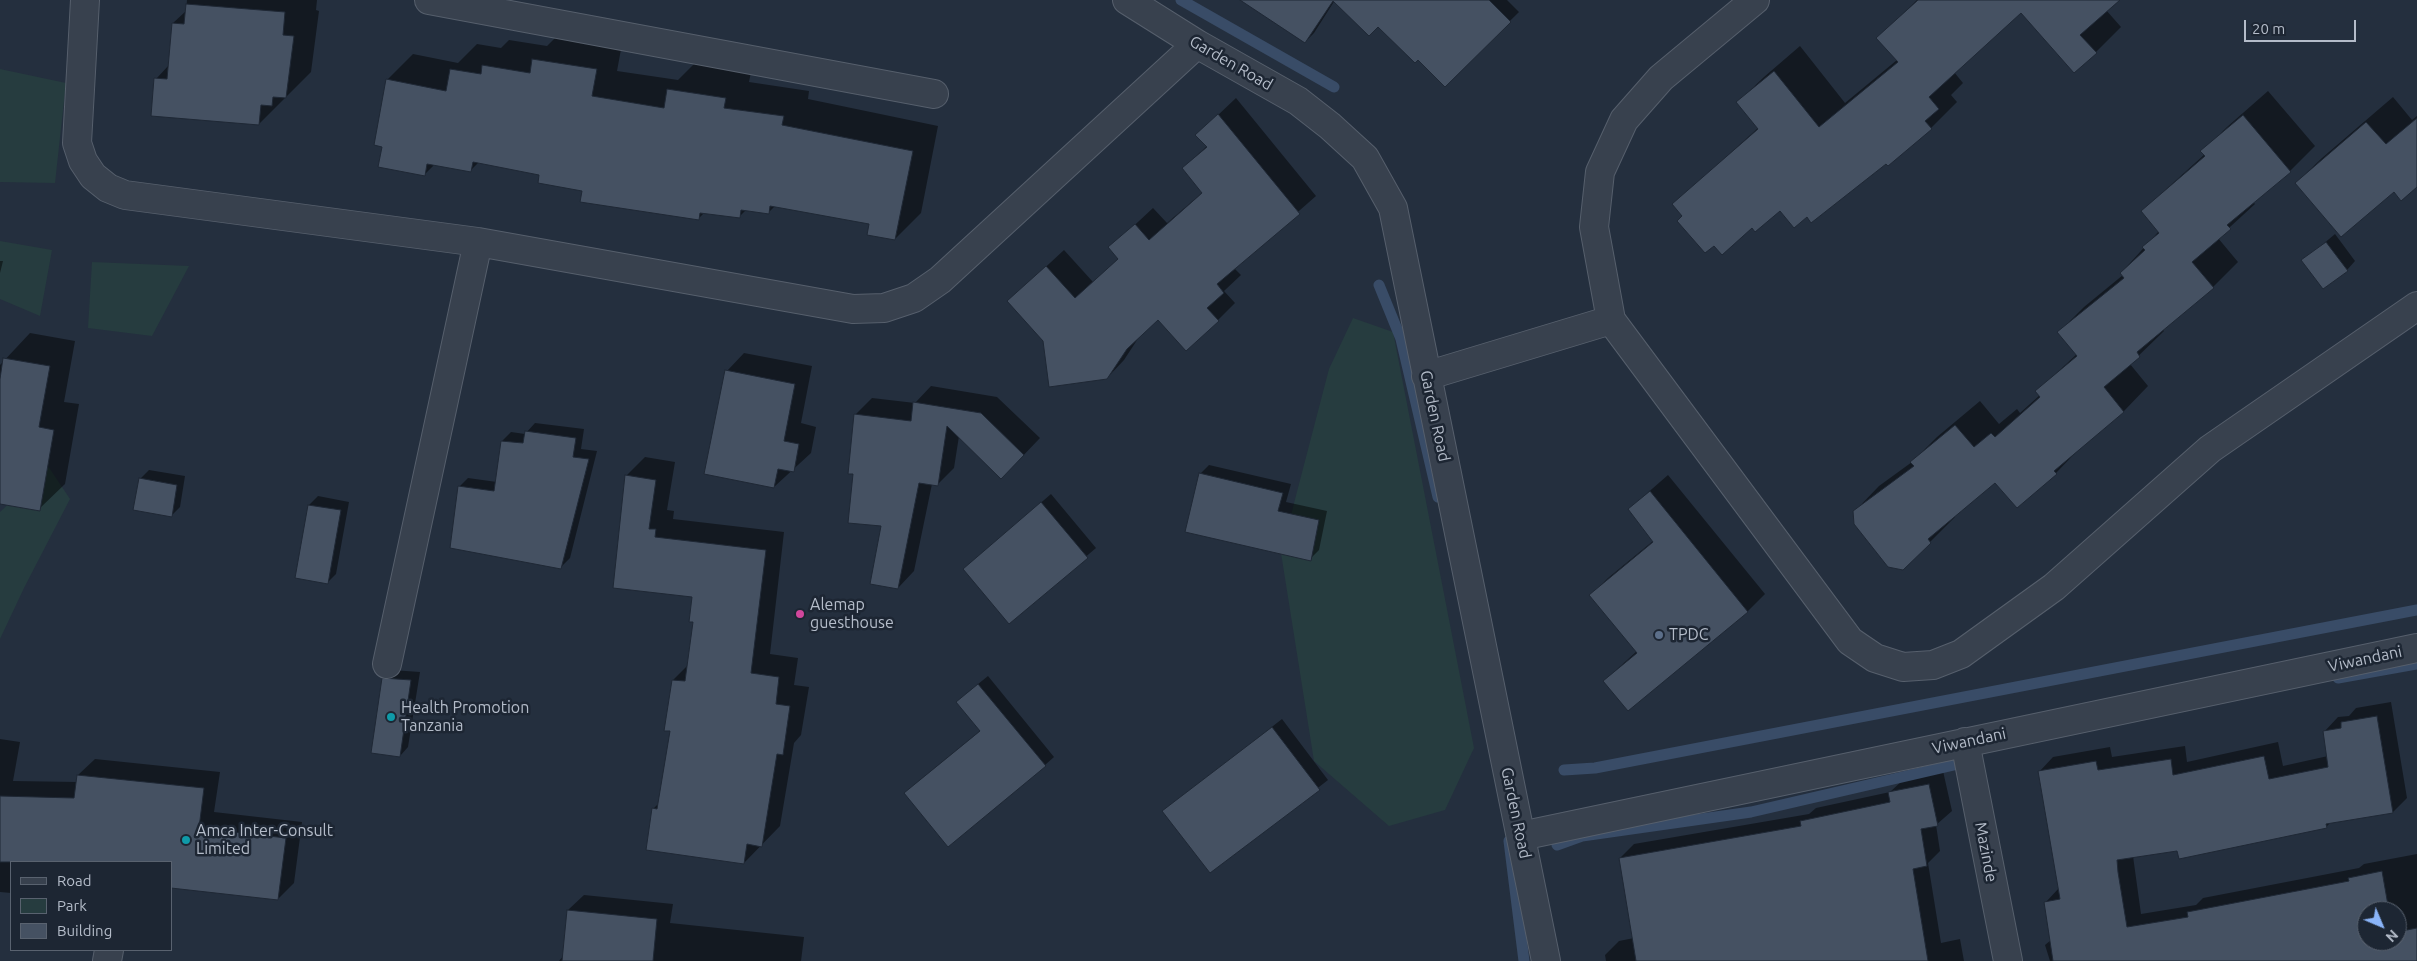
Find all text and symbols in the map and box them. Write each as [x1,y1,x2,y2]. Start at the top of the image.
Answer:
scale bar [2247,10,2360,42]
text: 20 m [2252,20,2285,37]
street label: Garden Road [1186,31,1276,95]
street label: Garden Road [1416,369,1454,463]
place label: Alemap guesthouse [810,595,894,633]
marker: Alemap guesthouse [794,608,806,620]
place label: TPDC [1669,625,1709,645]
marker: TPDC [1653,629,1665,641]
street label: Viwandani [2326,642,2404,676]
place label: Health Promotion Tanzania [401,698,529,736]
marker: Health Promotion Tanzania [385,711,397,723]
street label: Viwandani [1930,724,2008,758]
street label: Garden Road [1497,766,1535,860]
street label: Mazinde [1971,820,2001,884]
place label: Amca Inter-Consult Limited [196,821,333,859]
marker: Amca Inter-Consult Limited [180,834,192,846]
legend [10,861,172,951]
text: Road [57,872,92,889]
text: Park [57,897,87,914]
north arrow [2357,901,2407,951]
text: Building [57,922,112,939]
text: N [2383,927,2401,945]

